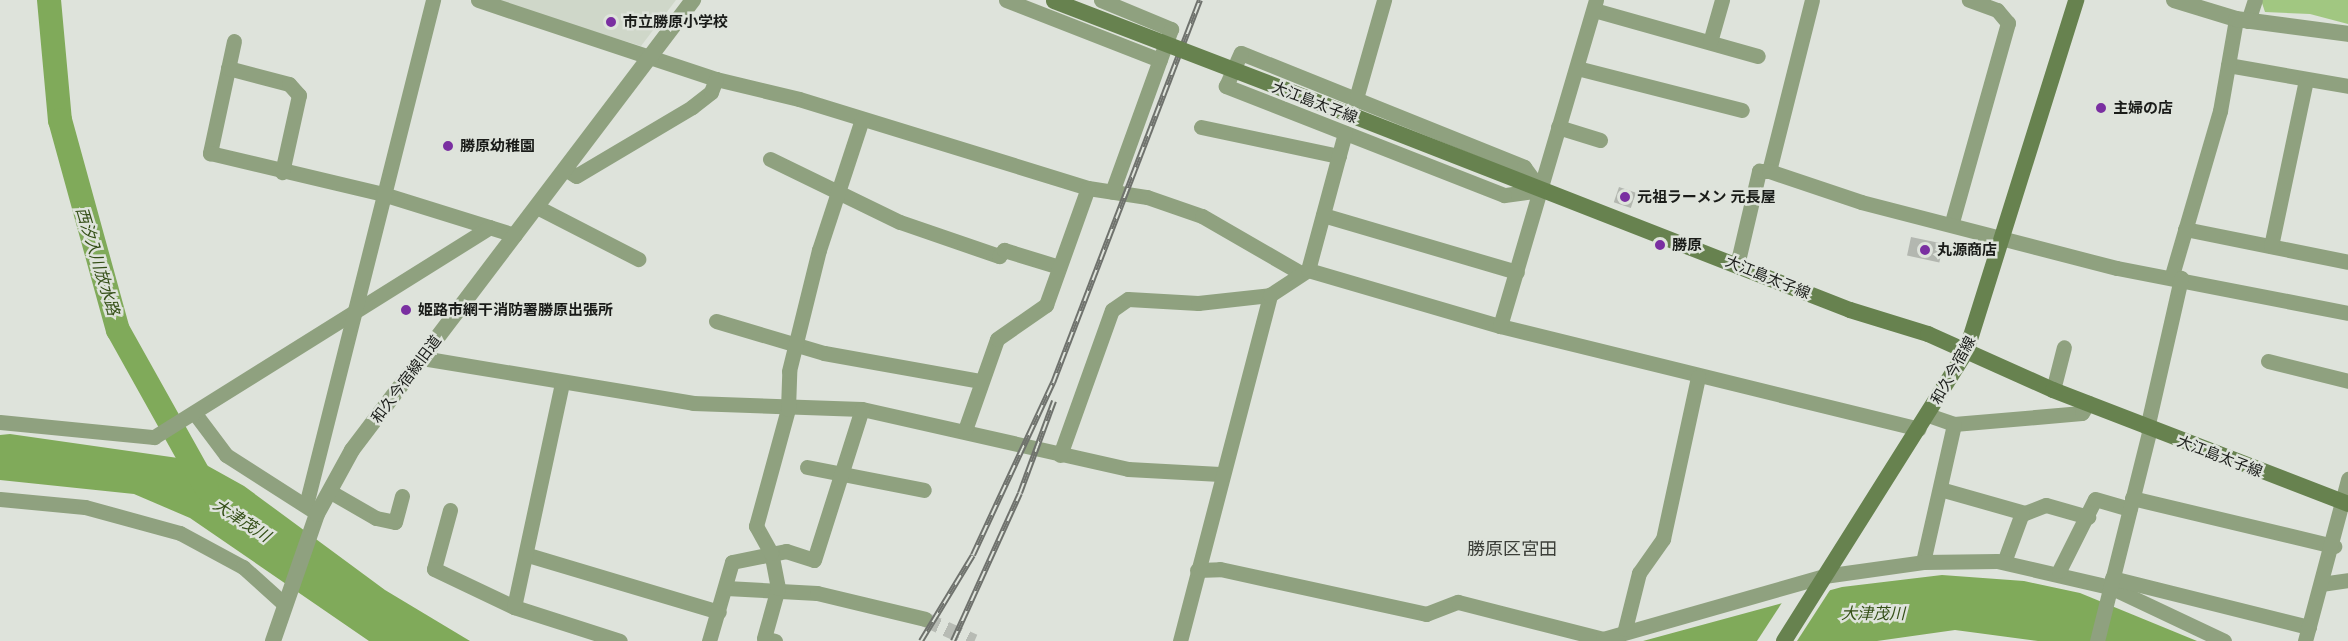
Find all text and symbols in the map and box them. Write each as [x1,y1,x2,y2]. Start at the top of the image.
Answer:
place label: 市立勝原小学校 [623,13,728,31]
marker: 市立勝原小学校 [604,15,618,29]
street label: 大江島太子線 [1270,77,1360,127]
place label: 主婦の店 [2113,99,2173,117]
marker: 主婦の店 [2094,101,2108,115]
place label: 勝原幼稚園 [460,137,535,155]
marker: 勝原幼稚園 [441,139,455,153]
place label: 元祖ラーメン 元長屋 [1637,188,1776,206]
marker: 元祖ラーメン 元長屋 [1618,190,1632,204]
water label: 西汐入川放水路 [72,205,124,317]
place label: 勝原 [1672,236,1702,254]
marker: 勝原 [1653,238,1667,252]
place label: 丸源商店 [1937,241,1997,259]
marker: 丸源商店 [1918,243,1932,257]
street label: 大江島太子線 [1723,252,1813,302]
place label: 姫路市網干消防署勝原出張所 [418,301,613,319]
marker: 姫路市網干消防署勝原出張所 [399,303,413,317]
street label: 和久今宿線旧道 [367,332,445,426]
street label: 和久今宿線 [1927,333,1979,407]
street label: 大江島太子線 [2175,431,2265,481]
water label: 大津茂川 [210,495,274,545]
district label: 勝原区宮田 [1467,538,1557,560]
water label: 大津茂川 [1841,603,1905,623]

